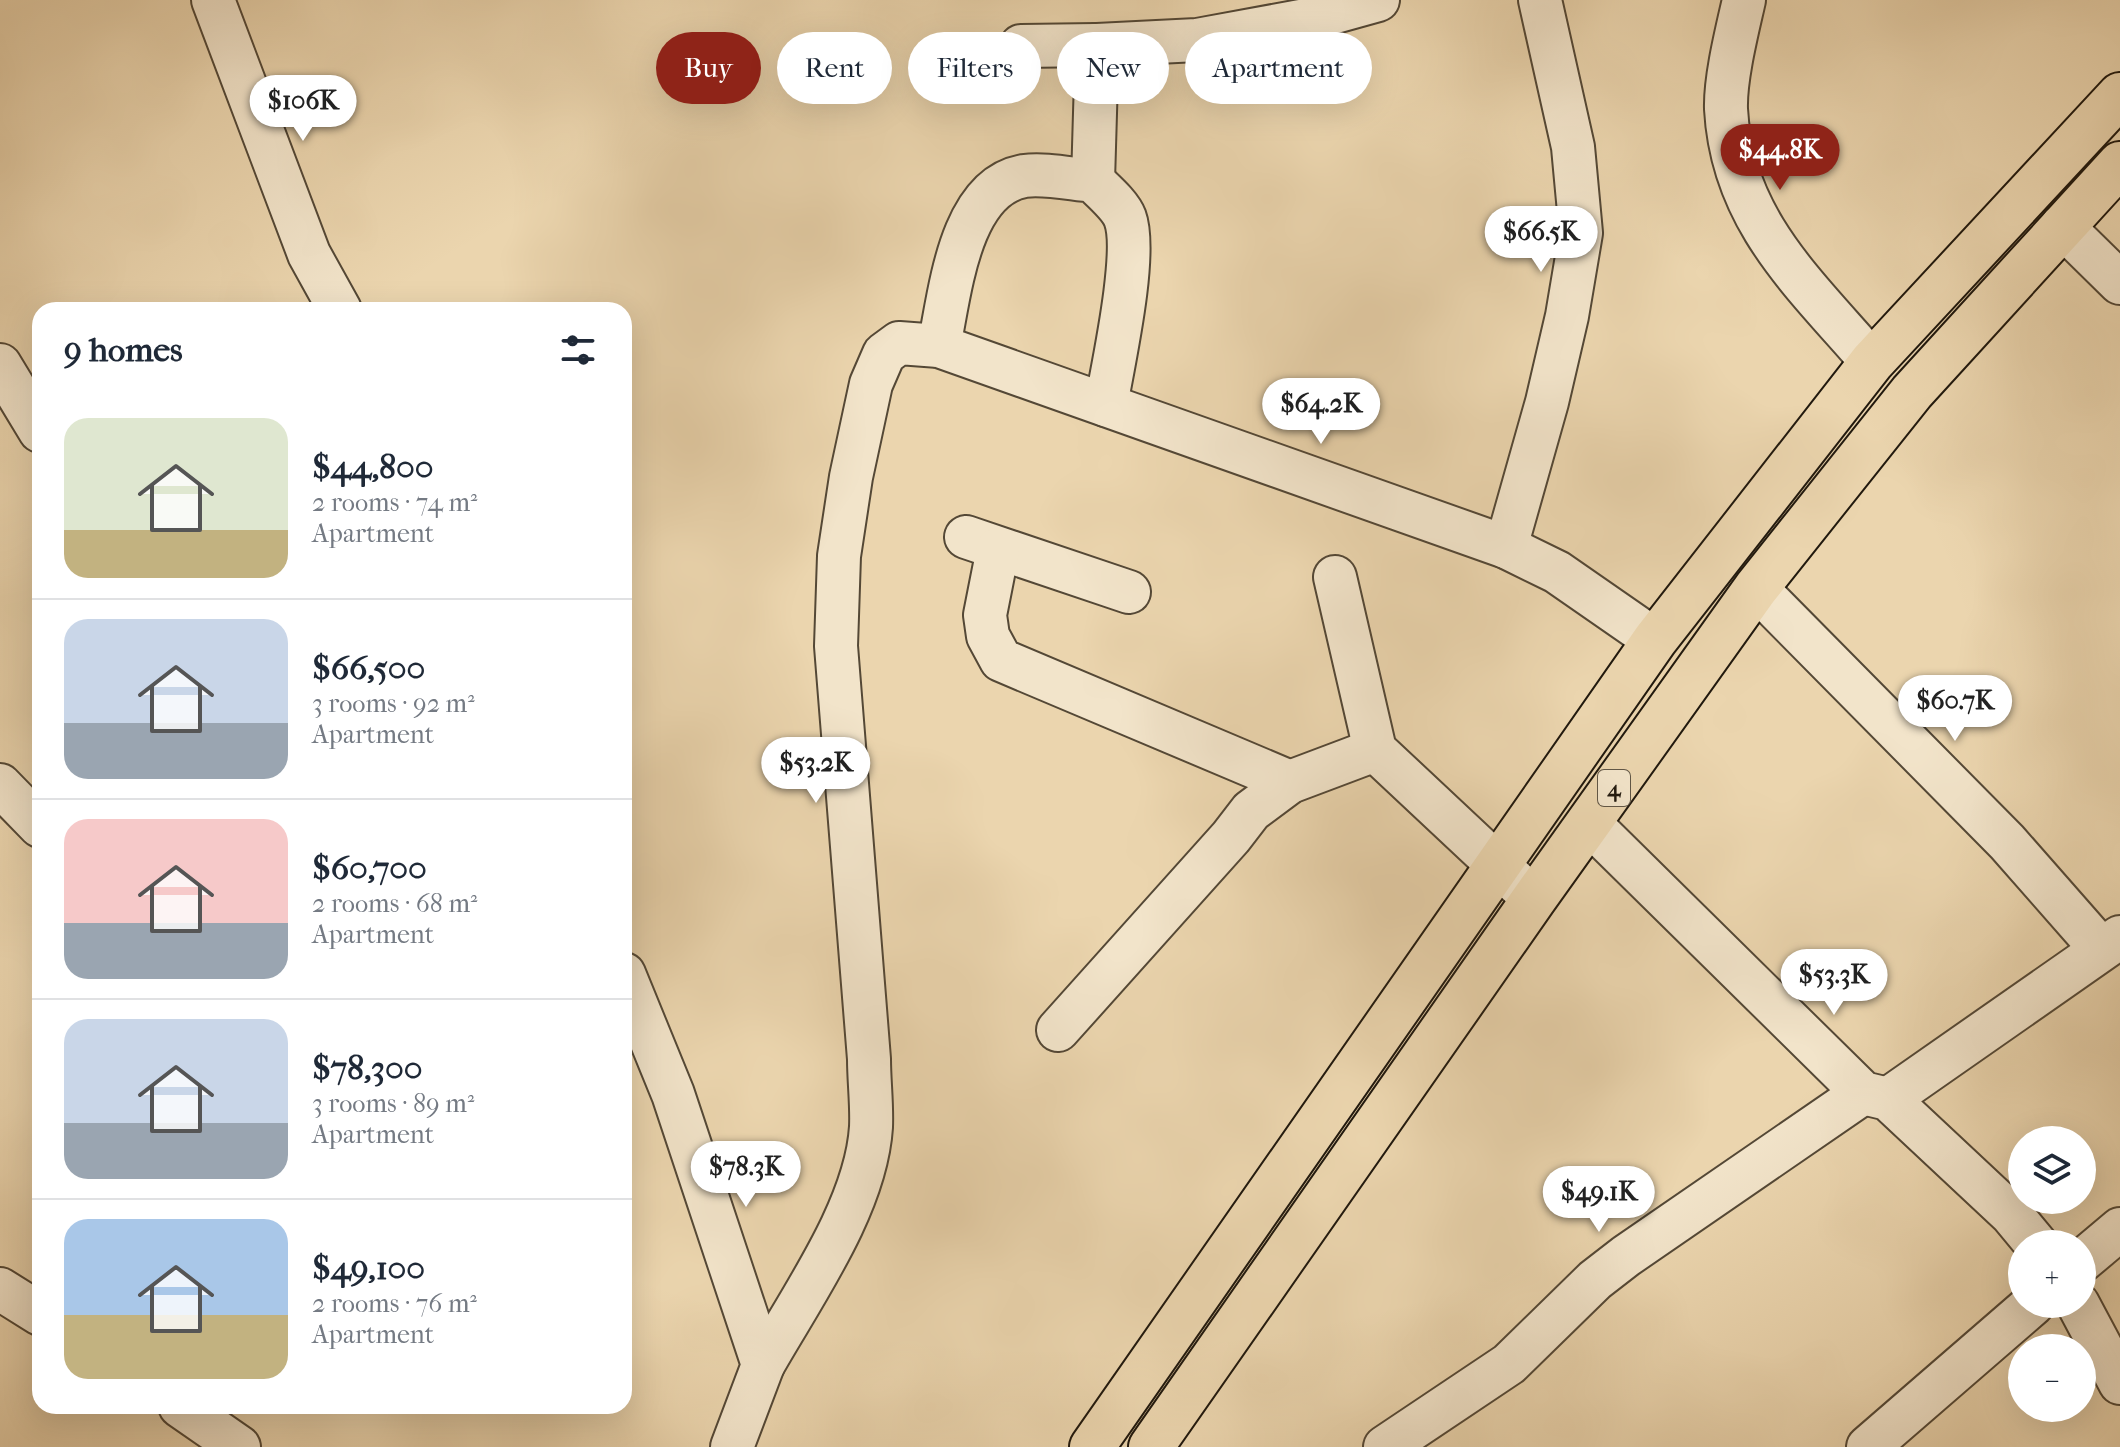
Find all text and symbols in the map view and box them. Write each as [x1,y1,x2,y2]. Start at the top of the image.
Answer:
chip: Buy [656,32,761,104]
chip: Rent [777,32,892,104]
chip: Filters [908,32,1041,104]
chip: New [1057,32,1169,104]
chip: Apartment [1185,32,1372,104]
pin: $106K [247,75,359,143]
text: $106K [268,85,338,116]
pin: $44.8K [1715,124,1845,192]
text: $44.8K [1739,134,1821,165]
pin: $66.5K [1476,206,1606,274]
text: $66.5K [1503,216,1579,247]
icon: filters [556,328,600,372]
text: 9 homes [64,330,183,370]
pin: $64.2K [1256,378,1386,446]
text: $64.2K [1280,388,1362,419]
text: $44,800 [312,447,434,487]
icon: home [128,450,224,546]
text: 2 rooms · 74 m² [312,487,477,518]
text: Apartment [312,518,434,549]
text: $66,500 [312,648,425,688]
icon: home [128,651,224,747]
pin: $60.7K [1890,675,2020,743]
text: $60.7K [1916,685,1994,716]
text: 3 rooms · 92 m² [312,688,475,719]
text: Apartment [312,719,434,750]
pin: $53.2K [751,737,881,805]
text: $53.2K [779,747,853,778]
road number: 4 [1598,770,1630,806]
text: $60,700 [312,848,427,888]
icon: home [128,851,224,947]
text: 2 rooms · 68 m² [312,888,477,919]
text: Apartment [312,919,434,950]
pin: $53.3K [1769,949,1899,1017]
text: $53.3K [1799,959,1869,990]
text: $78,300 [312,1048,423,1088]
icon: home [128,1051,224,1147]
text: 3 rooms · 89 m² [312,1088,474,1119]
text: Apartment [312,1119,434,1150]
map controls [2008,1126,2096,1422]
button: layers [2008,1126,2096,1214]
pin: $78.3K [681,1141,811,1209]
text: $78.3K [709,1151,783,1182]
pin: $49.1K [1534,1166,1664,1234]
text: $49.1K [1561,1176,1637,1207]
button: + [2008,1230,2096,1318]
text: $49,100 [312,1248,425,1288]
icon: home [128,1251,224,1347]
text: 2 rooms · 76 m² [312,1288,477,1319]
text: Apartment [312,1319,434,1350]
button: − [2008,1334,2096,1422]

